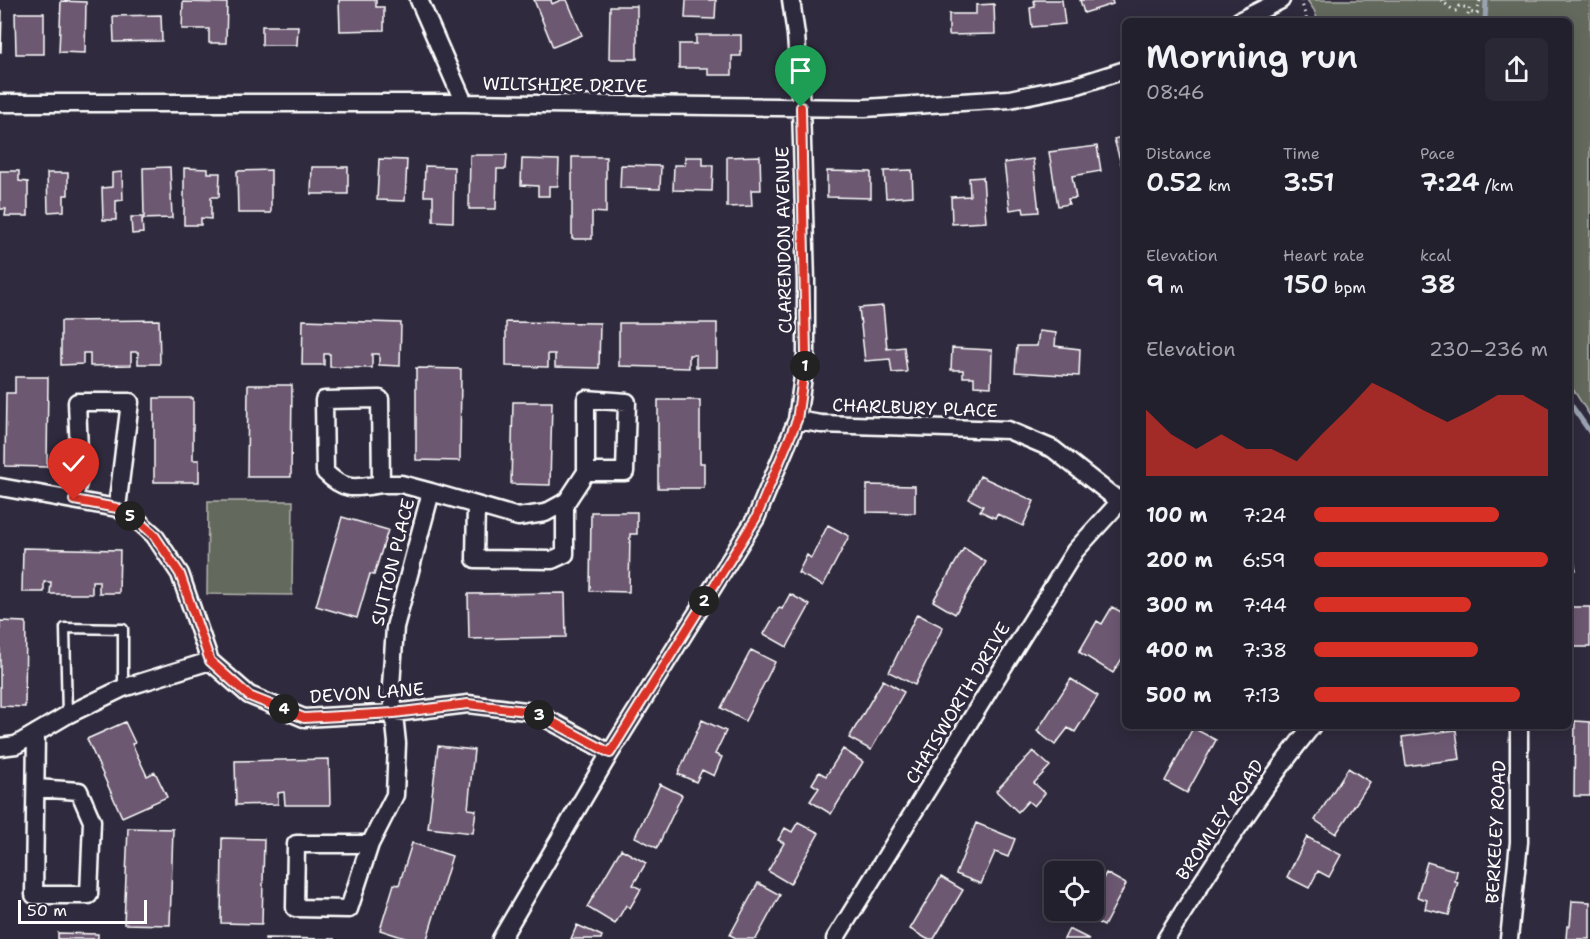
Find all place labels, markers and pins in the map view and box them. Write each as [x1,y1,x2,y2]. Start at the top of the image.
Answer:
pin [775,45,826,107]
pin: 1 [790,351,820,381]
pin [48,438,99,500]
pin: 5 [115,501,145,531]
pin: 2 [689,586,719,616]
pin: 4 [269,694,299,724]
pin: 3 [524,700,554,730]

